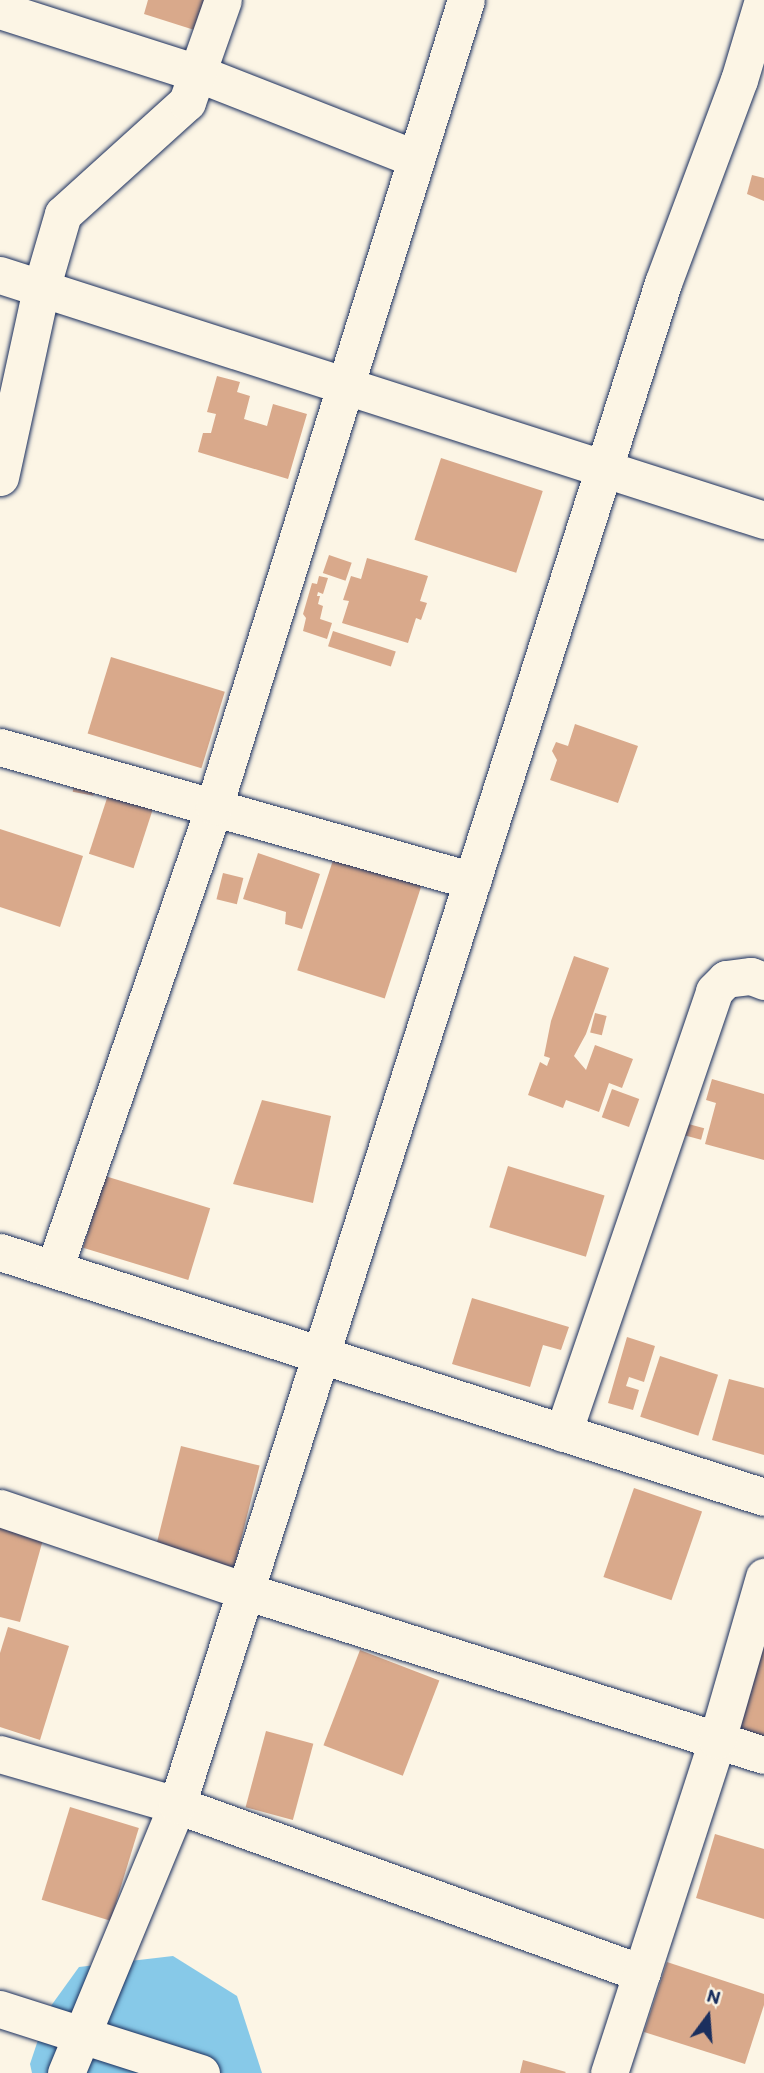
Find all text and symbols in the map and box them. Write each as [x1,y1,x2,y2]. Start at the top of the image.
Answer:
north arrow [673,1982,743,2052]
text: N [705,1984,723,2009]

